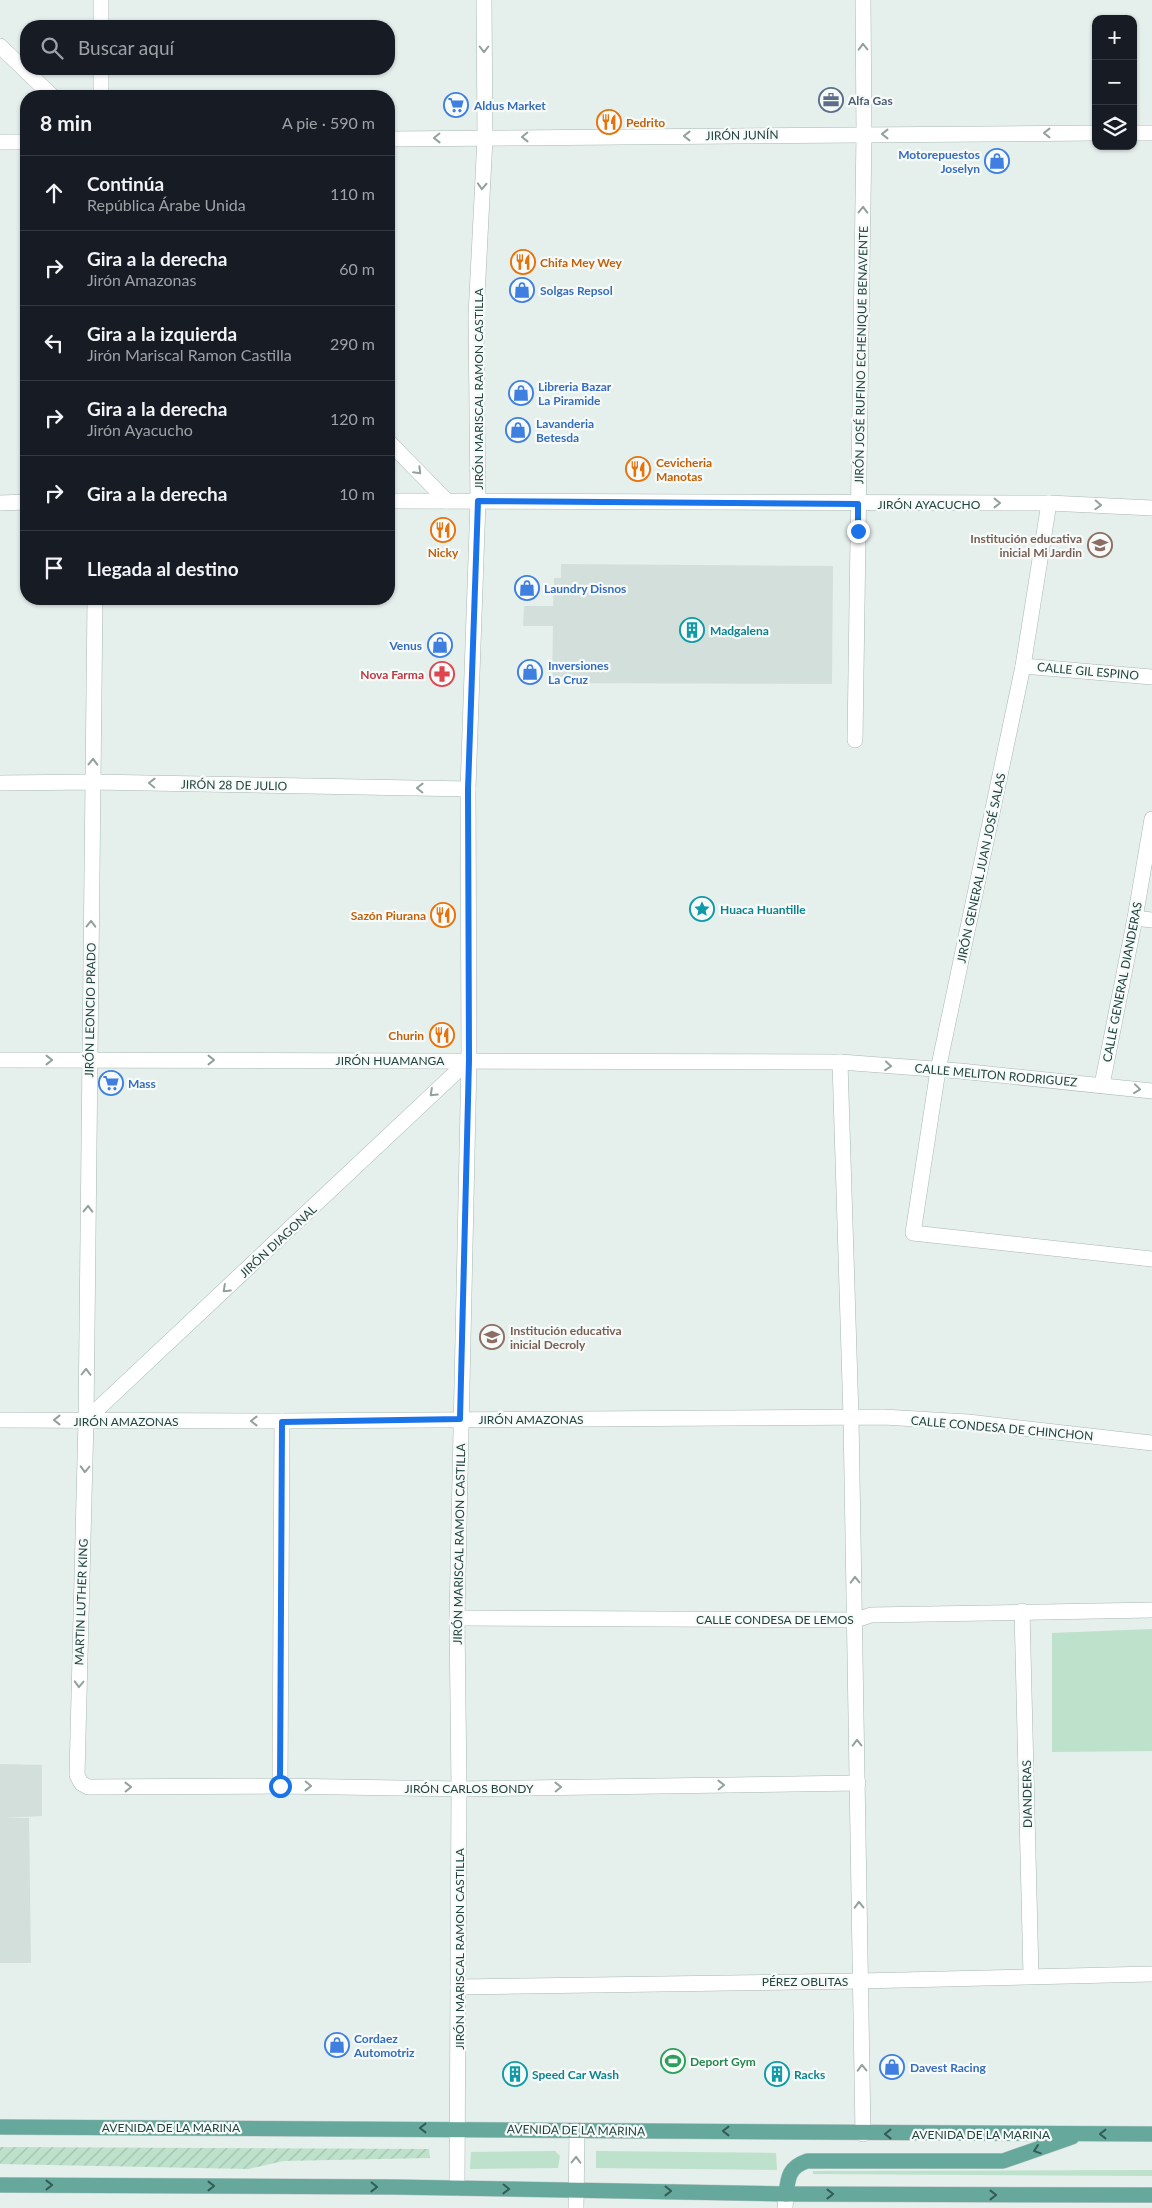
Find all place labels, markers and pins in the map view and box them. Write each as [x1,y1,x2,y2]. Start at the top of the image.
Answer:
office icon: Alfa Gas [818,87,844,113]
supermarket icon: Aldus Market [443,92,469,118]
place label: Alfa Gas [847,93,893,108]
place label: Aldus Market [473,98,546,113]
restaurant icon: Pedrito [596,109,622,135]
place label: Pedrito [626,115,665,130]
place label: Motorepuestos Joselyn [898,147,980,176]
shop icon: Motorepuestos Joselyn [984,148,1010,174]
restaurant icon: Chifa Mey Wey [510,249,536,275]
place label: Chifa Mey Wey [540,255,622,270]
shop icon: Solgas Repsol [509,277,535,303]
place label: Solgas Repsol [540,283,613,298]
place label: Libreria Bazar La Piramide [538,379,612,408]
shop icon: Libreria Bazar La Piramide [508,380,534,406]
place label: Lavanderia Betesda [536,416,594,445]
shop icon: Lavanderia Betesda [505,417,531,443]
place label: Cevicheria Manotas [656,455,712,484]
restaurant icon: Cevicheria Manotas [625,456,651,482]
restaurant icon: Nicky [430,517,456,543]
place label: Institución educativa inicial Mi Jardin [970,531,1082,560]
school or university icon: Institución educativa inicial Mi Jardin [1087,532,1113,558]
place label: Nicky [428,545,459,560]
shop icon: Laundry Disnos [514,575,540,601]
place label: Laundry Disnos [544,581,626,596]
building icon: Madgalena [679,617,705,643]
place label: Madgalena [710,623,769,638]
shop icon: Venus [427,632,453,658]
place label: Venus [388,638,422,653]
place label: Inversiones La Cruz [548,658,609,687]
shop icon: Inversiones La Cruz [517,659,543,685]
pharmacy icon: Nova Farma [429,661,455,687]
place label: Nova Farma [360,667,424,682]
place icon: Huaca Huantille [689,896,715,922]
restaurant icon: Sazón Piurana [430,902,456,928]
place label: Huaca Huantille [720,902,806,917]
place label: Sazón Piurana [351,908,426,923]
restaurant icon: Churin [429,1022,455,1048]
place label: Churin [388,1028,424,1043]
supermarket icon: Mass [98,1070,124,1096]
place label: Mass [128,1076,156,1091]
place label: Institución educativa inicial Decroly [510,1323,622,1352]
school or university icon: Institución educativa inicial Decroly [479,1324,505,1350]
place label: Cordaez Automotriz [353,2031,415,2060]
shop icon: Cordaez Automotriz [324,2032,350,2058]
sports icon: Deport Gym [660,2048,686,2074]
place label: Deport Gym [690,2054,756,2069]
shop icon: Davest Racing [879,2054,905,2080]
place label: Davest Racing [910,2060,986,2075]
building icon: Speed Car Wash [502,2061,528,2087]
building icon: Racks [764,2061,790,2087]
place label: Speed Car Wash [532,2067,619,2082]
place label: Racks [794,2067,825,2082]

